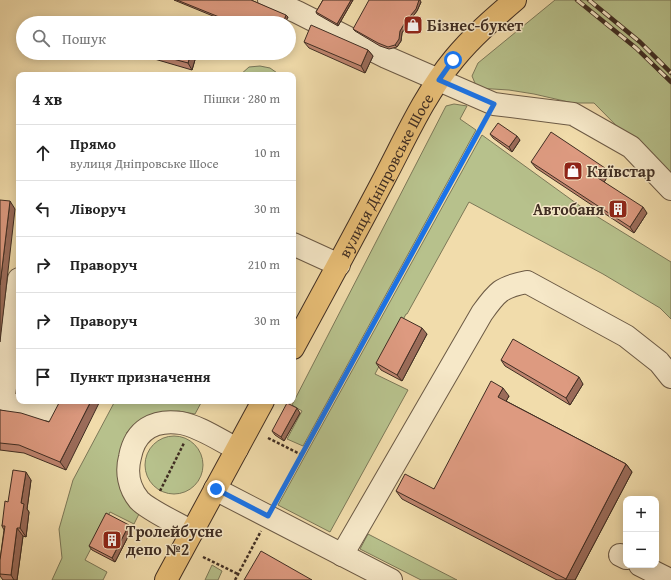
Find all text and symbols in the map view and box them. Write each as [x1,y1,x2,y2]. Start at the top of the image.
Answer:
place label: Бізнес-букет [427,13,523,37]
shop icon: Бізнес-букет [402,14,424,36]
search box [16,16,296,60]
icon: search [30,27,52,49]
text: Пошук [62,28,106,49]
route start [444,51,462,69]
text: 4 хв [32,86,62,111]
street label: вулиця Дніпровське Шосе [332,88,439,262]
text: Пішки · 280 m [203,89,280,108]
text: Прямо [70,133,116,154]
icon: ahead [32,142,54,164]
text: 10 m [254,143,280,162]
text: вулиця Дніпровське Шосе [70,154,219,173]
place label: Київстар [587,159,655,183]
shop icon: Київстар [562,160,584,182]
place label: Автобаня [533,197,604,221]
icon: left [32,198,54,220]
text: Ліворуч [70,198,126,219]
building icon: Автобаня [607,198,629,220]
text: 30 m [254,199,280,218]
icon: right [32,254,54,276]
text: Праворуч [70,254,137,275]
text: 210 m [248,255,280,274]
icon: right [32,310,54,332]
text: Праворуч [70,310,137,331]
text: 30 m [254,311,280,330]
icon: arrive [32,366,54,388]
text: Пункт призначення [70,366,211,387]
route end [207,480,225,498]
map controls [623,496,659,568]
button: + [623,496,659,532]
place label: Тролейбусне депо №2 [126,519,223,561]
building icon: Тролейбусне депо №2 [101,529,123,551]
button: − [623,532,659,568]

